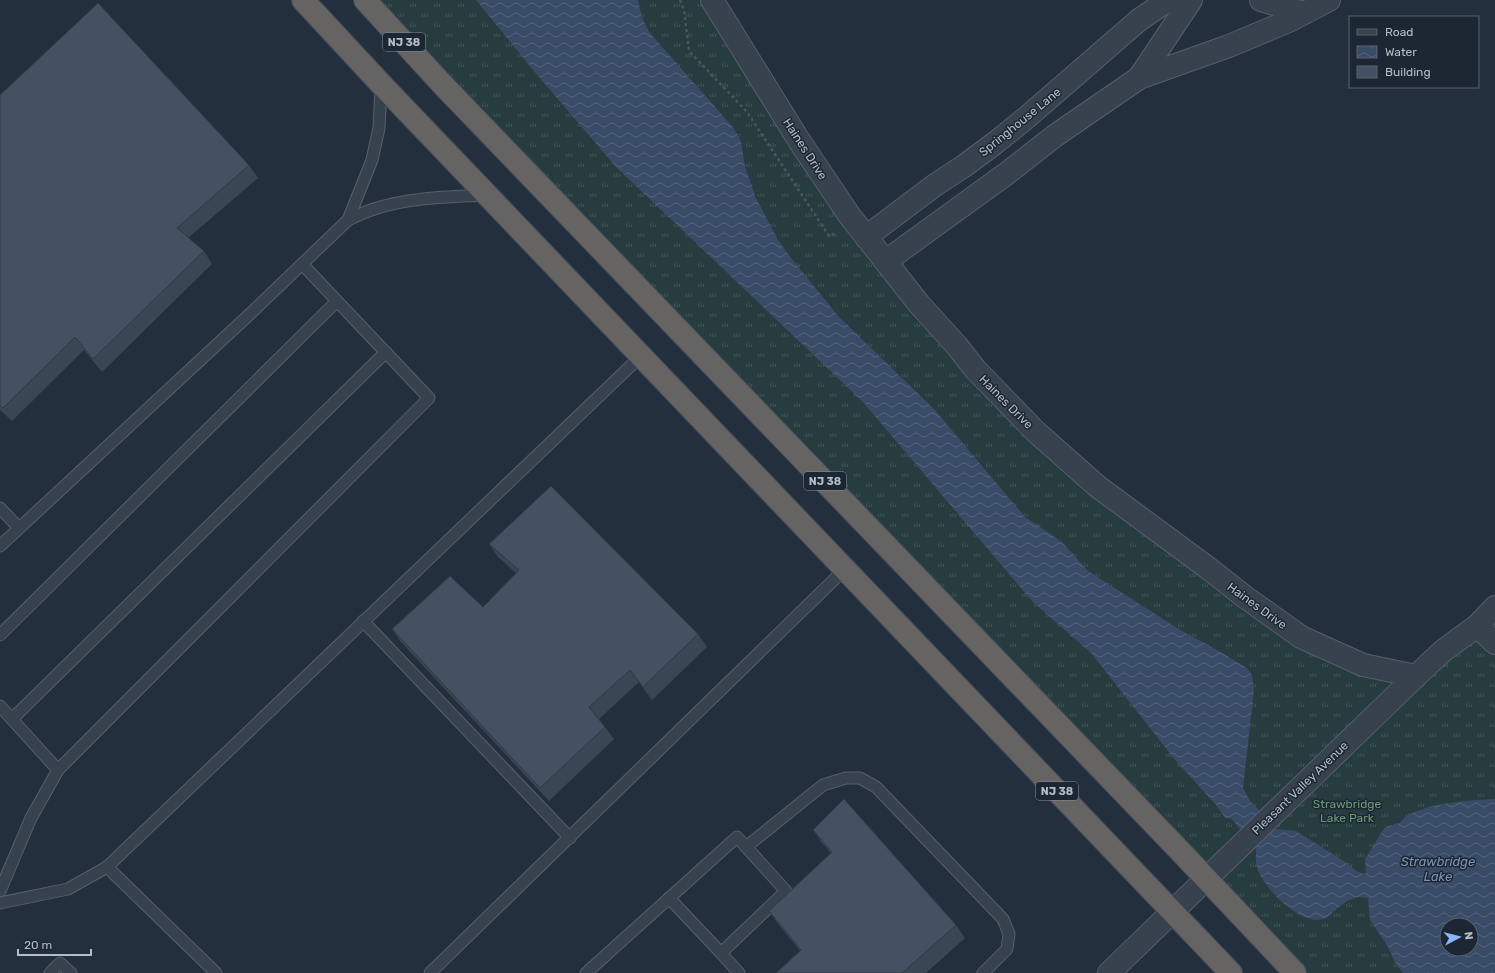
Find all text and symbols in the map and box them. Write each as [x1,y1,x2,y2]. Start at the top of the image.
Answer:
legend [1349,16,1479,88]
text: Road [1385,25,1413,39]
road number: NJ 38 [383,33,425,51]
text: Water [1385,45,1417,59]
text: Building [1385,65,1431,79]
street label: Springhouse Lane [976,85,1064,159]
street label: Haines Drive [780,116,830,182]
street label: Haines Drive [976,372,1036,432]
road number: NJ 38 [804,472,846,490]
street label: Haines Drive [1225,580,1290,632]
street label: Pleasant Valley Avenue [1249,738,1351,838]
road number: NJ 38 [1036,782,1078,800]
park label: Strawbridge Lake Park [1313,797,1382,825]
water label: Strawbridge Lake [1401,854,1475,884]
north arrow [1439,917,1479,957]
scale bar [18,931,91,957]
text: N [1461,931,1475,941]
text: 20 m [24,938,52,952]

